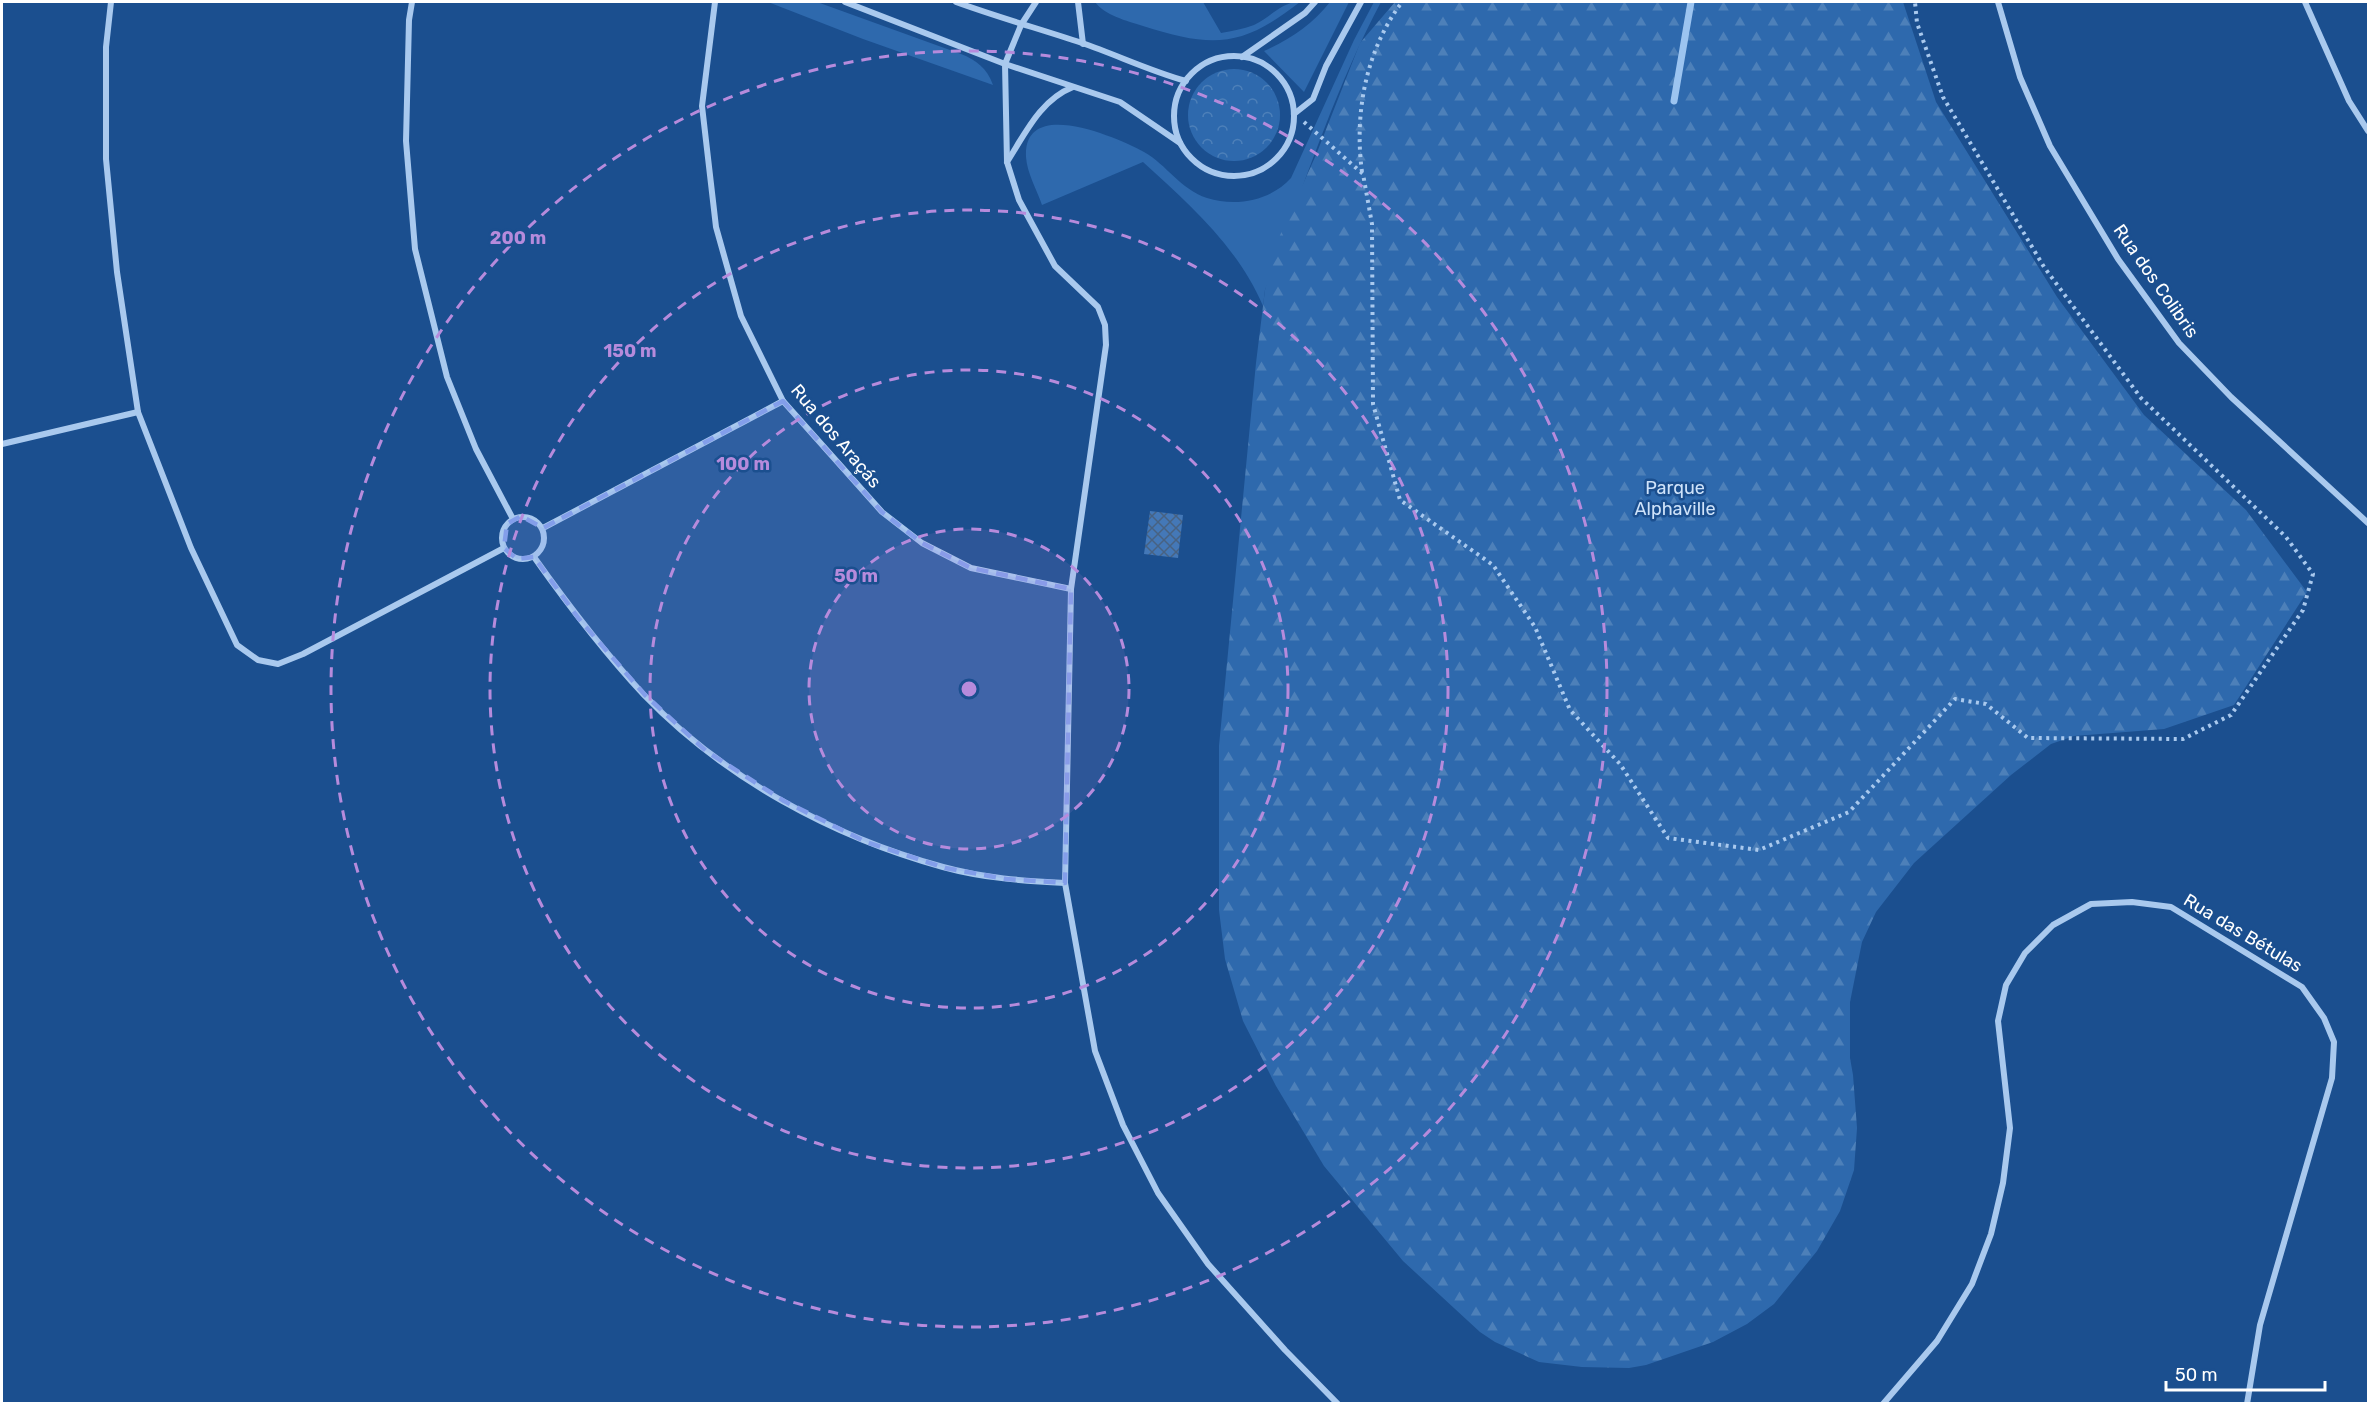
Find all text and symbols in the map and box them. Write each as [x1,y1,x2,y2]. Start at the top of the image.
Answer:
street label: Rua dos Colibris [2109,220,2203,342]
text: 200 m [490,227,546,249]
text: 150 m [603,340,657,362]
street label: Rua dos Araçás [786,380,886,492]
text: 100 m [716,453,770,475]
park label: Parque Alphaville [1634,477,1716,520]
text: 50 m [834,565,878,587]
centre of rings [959,679,979,699]
street label: Rua das Bétulas [2180,889,2306,977]
scale bar [2166,1354,2325,1392]
text: 50 m [2175,1364,2218,1386]

